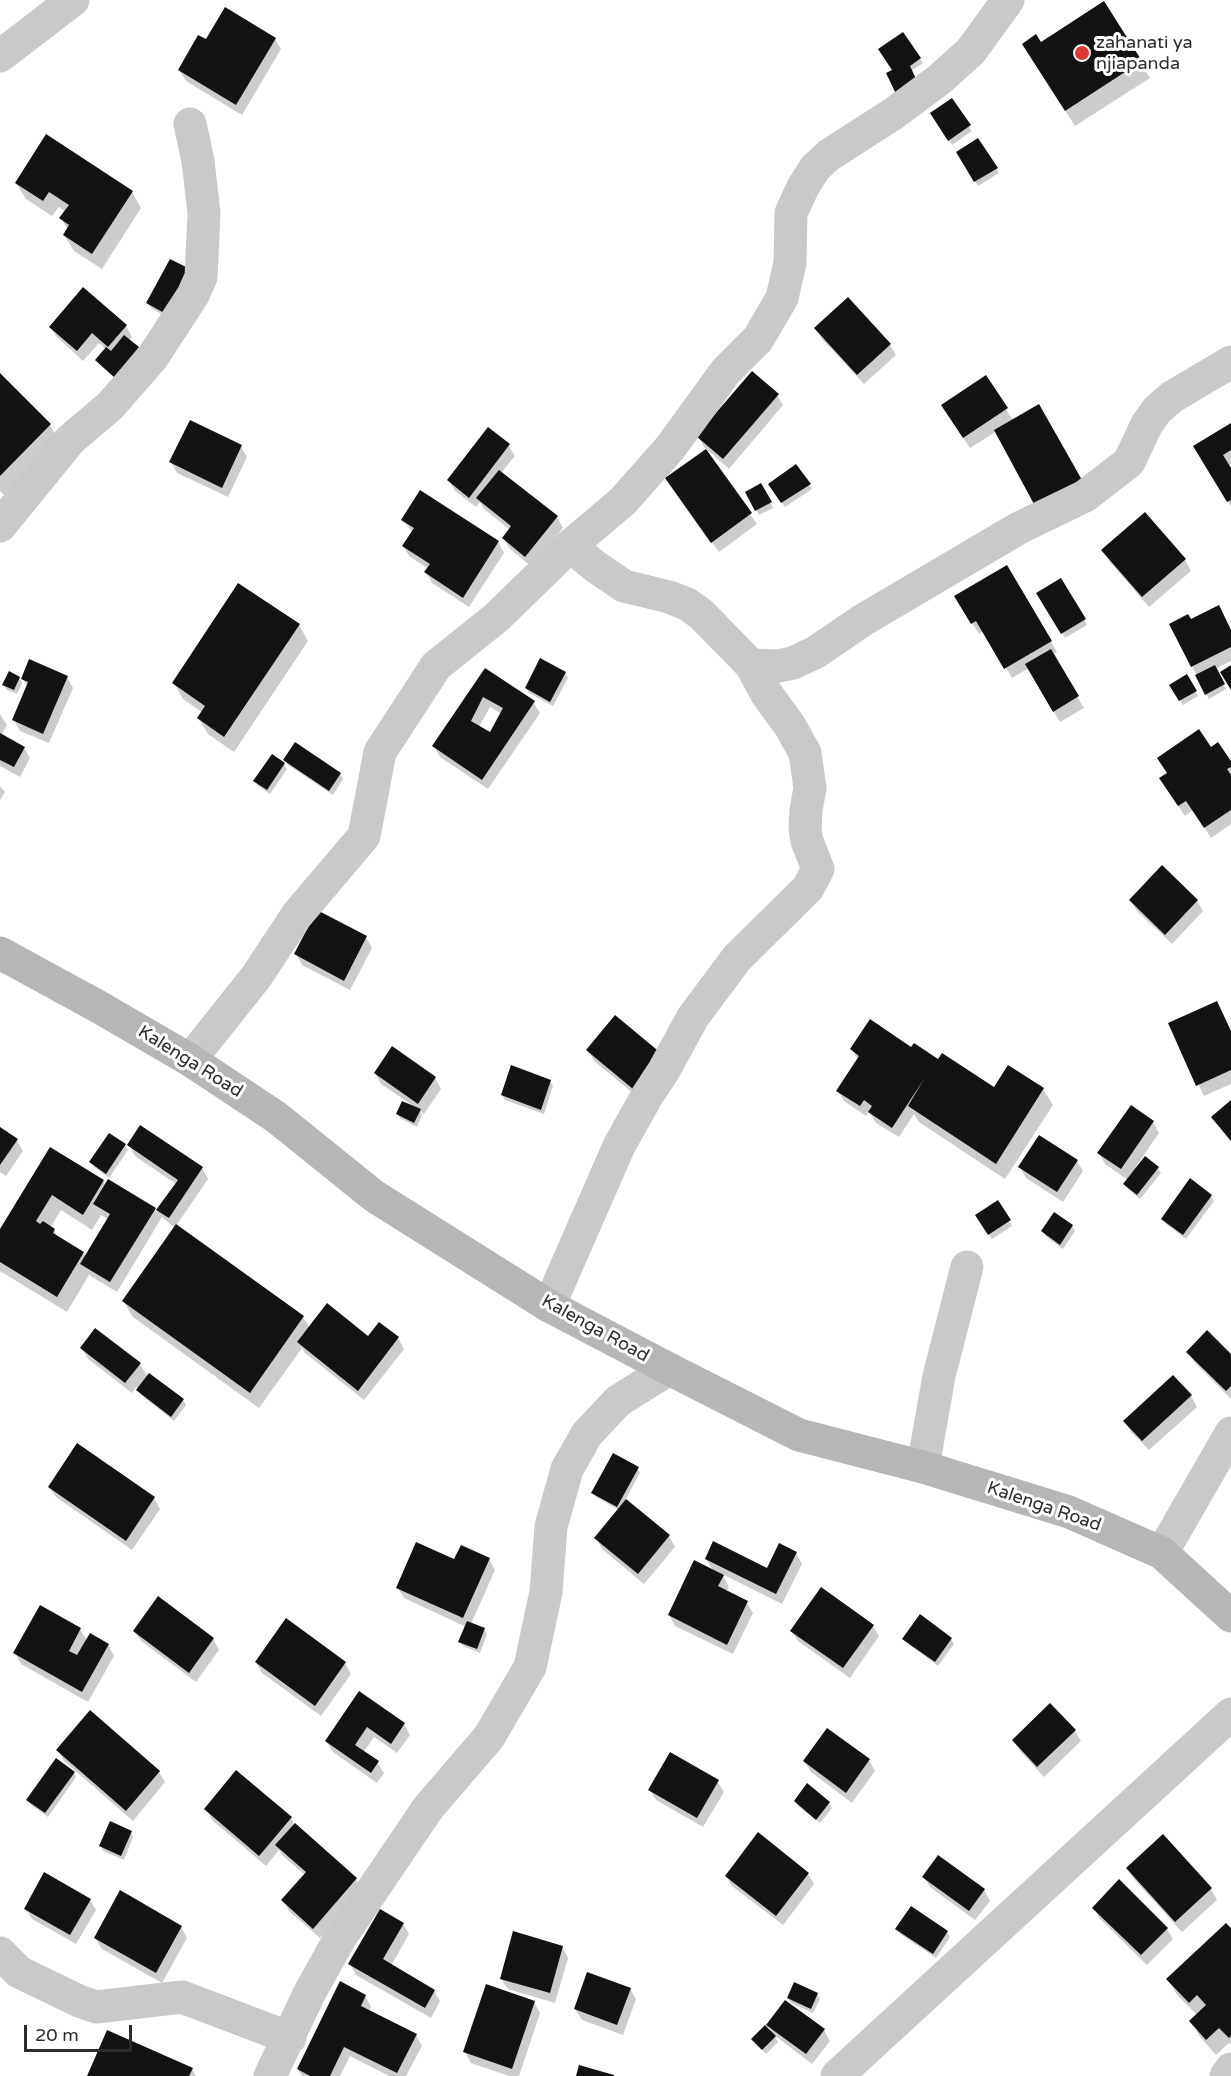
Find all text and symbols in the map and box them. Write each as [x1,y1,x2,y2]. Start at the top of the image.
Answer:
place label: zahanati ya njiapanda [1096,32,1193,74]
marker: zahanati ya njiapanda [1073,44,1091,62]
street label: Kalenga Road [134,1021,246,1103]
street label: Kalenga Road [538,1291,652,1367]
street label: Kalenga Road [984,1477,1104,1537]
scale bar [27,2013,135,2051]
text: 20 m [35,2024,79,2046]

